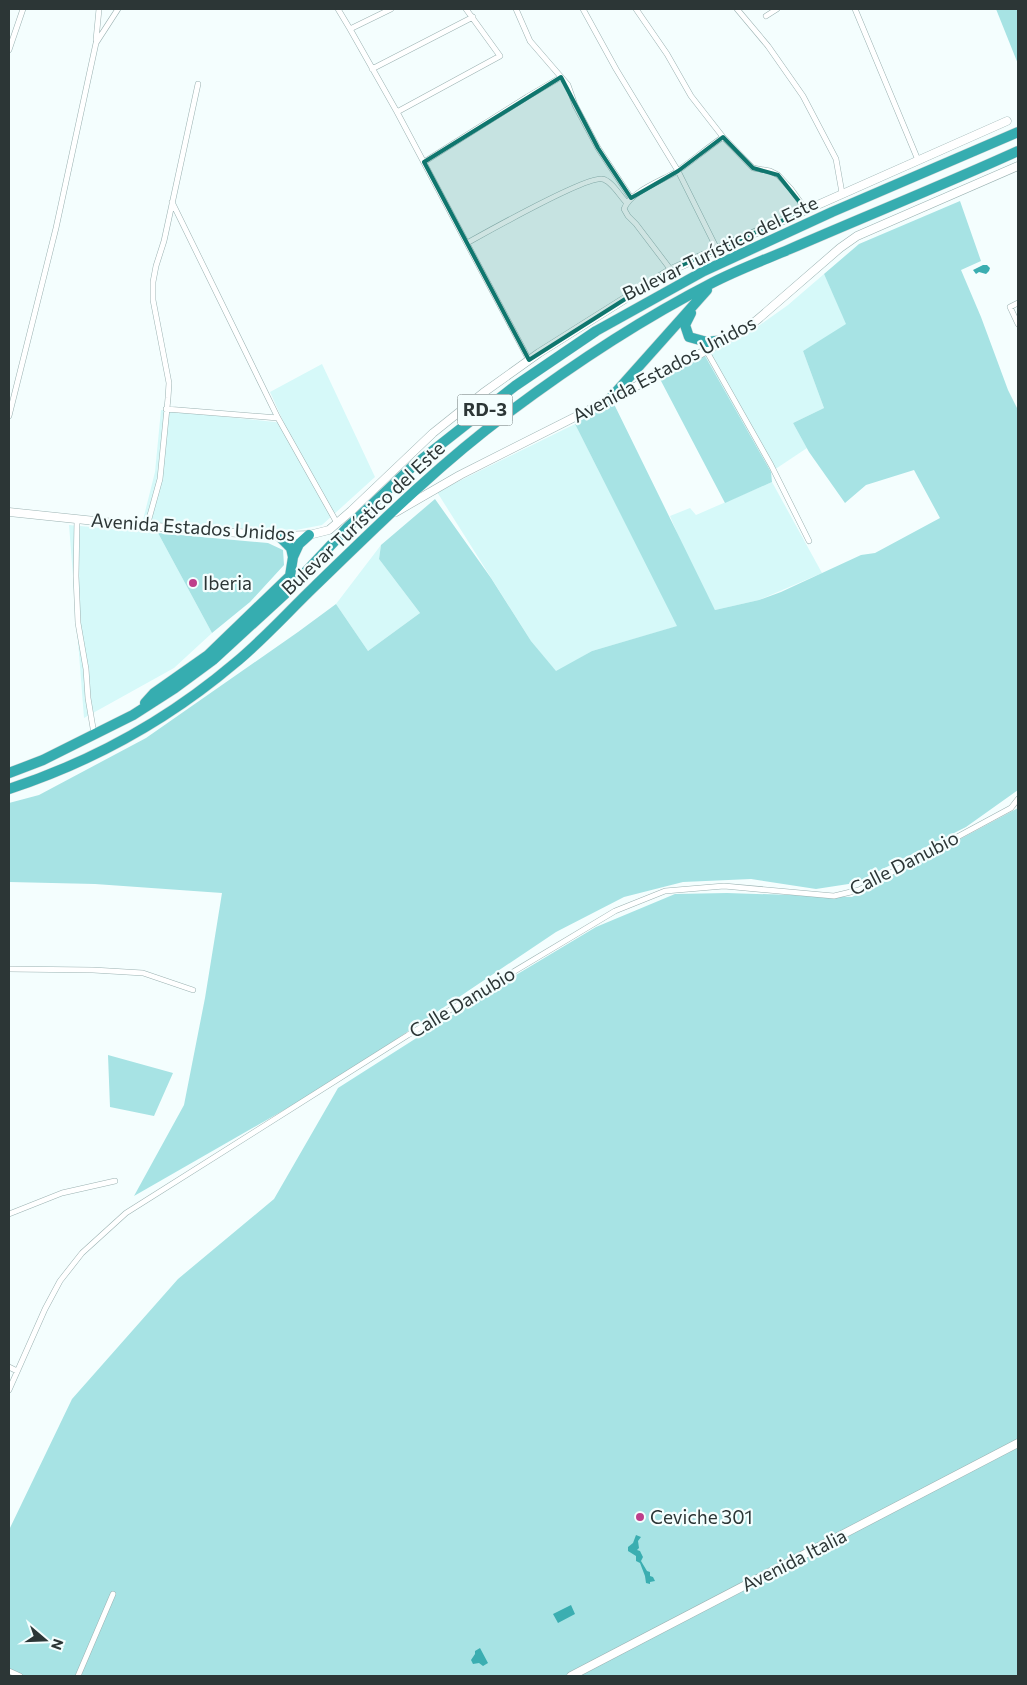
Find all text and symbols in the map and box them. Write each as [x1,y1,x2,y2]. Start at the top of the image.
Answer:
street label: Bulevar Turístico del Este [618,190,821,305]
street label: Avenida Estados Unidos [568,310,759,427]
road number: RD-3 [458,394,512,426]
street label: Bulevar Turístico del Este [276,436,449,599]
street label: Avenida Estados Unidos [90,508,296,545]
place label: Iberia [203,571,252,594]
marker: Iberia [187,577,199,589]
street label: Calle Danubio [845,825,962,900]
street label: Calle Danubio [405,961,519,1042]
place label: Ceviche 301 [650,1505,753,1528]
marker: Ceviche 301 [634,1511,646,1523]
street label: Avenida Italia [737,1523,850,1596]
north arrow [20,1615,70,1665]
text: N [48,1637,68,1652]

